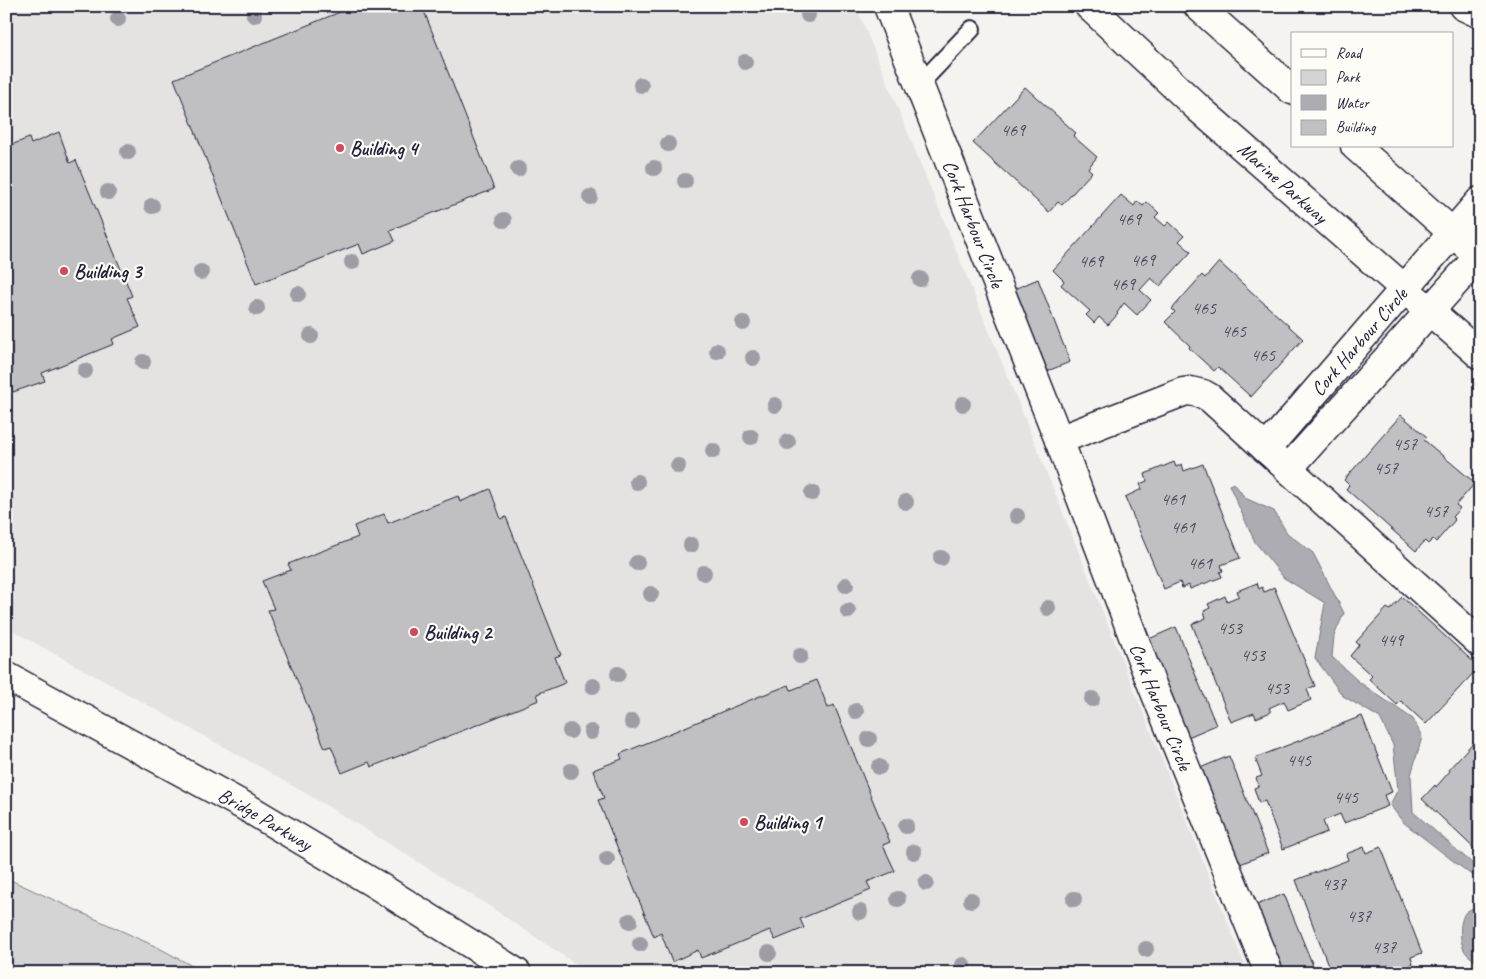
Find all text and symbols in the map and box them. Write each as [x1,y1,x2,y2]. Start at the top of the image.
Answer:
legend [1291,32,1454,148]
text: Road [1336,44,1363,63]
text: Park [1336,68,1361,87]
text: Water [1336,94,1370,113]
text: Building [1336,118,1376,137]
house number: 469 [1001,119,1027,141]
place label: Building 4 [350,136,421,161]
street label: Marine Parkway [1232,136,1334,230]
marker: Building 4 [334,142,346,154]
street label: Cork Harbour Circle [937,157,1010,293]
house number: 469 [1117,208,1143,230]
house number: 469 [1131,249,1157,271]
house number: 469 [1079,250,1105,272]
place label: Building 3 [74,259,144,284]
marker: Building 3 [58,265,70,277]
house number: 469 [1111,273,1137,295]
street label: Cork Harbour Circle [1306,281,1414,401]
house number: 465 [1192,297,1217,319]
house number: 465 [1222,320,1247,342]
house number: 465 [1251,344,1276,366]
house number: 457 [1393,433,1418,455]
house number: 457 [1374,457,1399,479]
house number: 461 [1161,488,1186,510]
house number: 457 [1424,500,1449,522]
house number: 461 [1171,516,1196,538]
house number: 461 [1188,552,1213,574]
house number: 453 [1218,617,1244,639]
place label: Building 2 [424,620,494,645]
marker: Building 2 [408,626,420,638]
house number: 449 [1379,629,1405,651]
street label: Cork Harbour Circle [1124,640,1198,776]
house number: 453 [1241,644,1267,666]
house number: 453 [1265,677,1291,699]
house number: 445 [1287,749,1312,771]
street label: Bridge Parkway [214,782,318,858]
house number: 445 [1334,786,1359,808]
place label: Building 1 [754,810,824,835]
marker: Building 1 [738,816,750,828]
house number: 437 [1322,873,1347,895]
house number: 437 [1347,905,1372,927]
house number: 437 [1372,936,1397,958]

